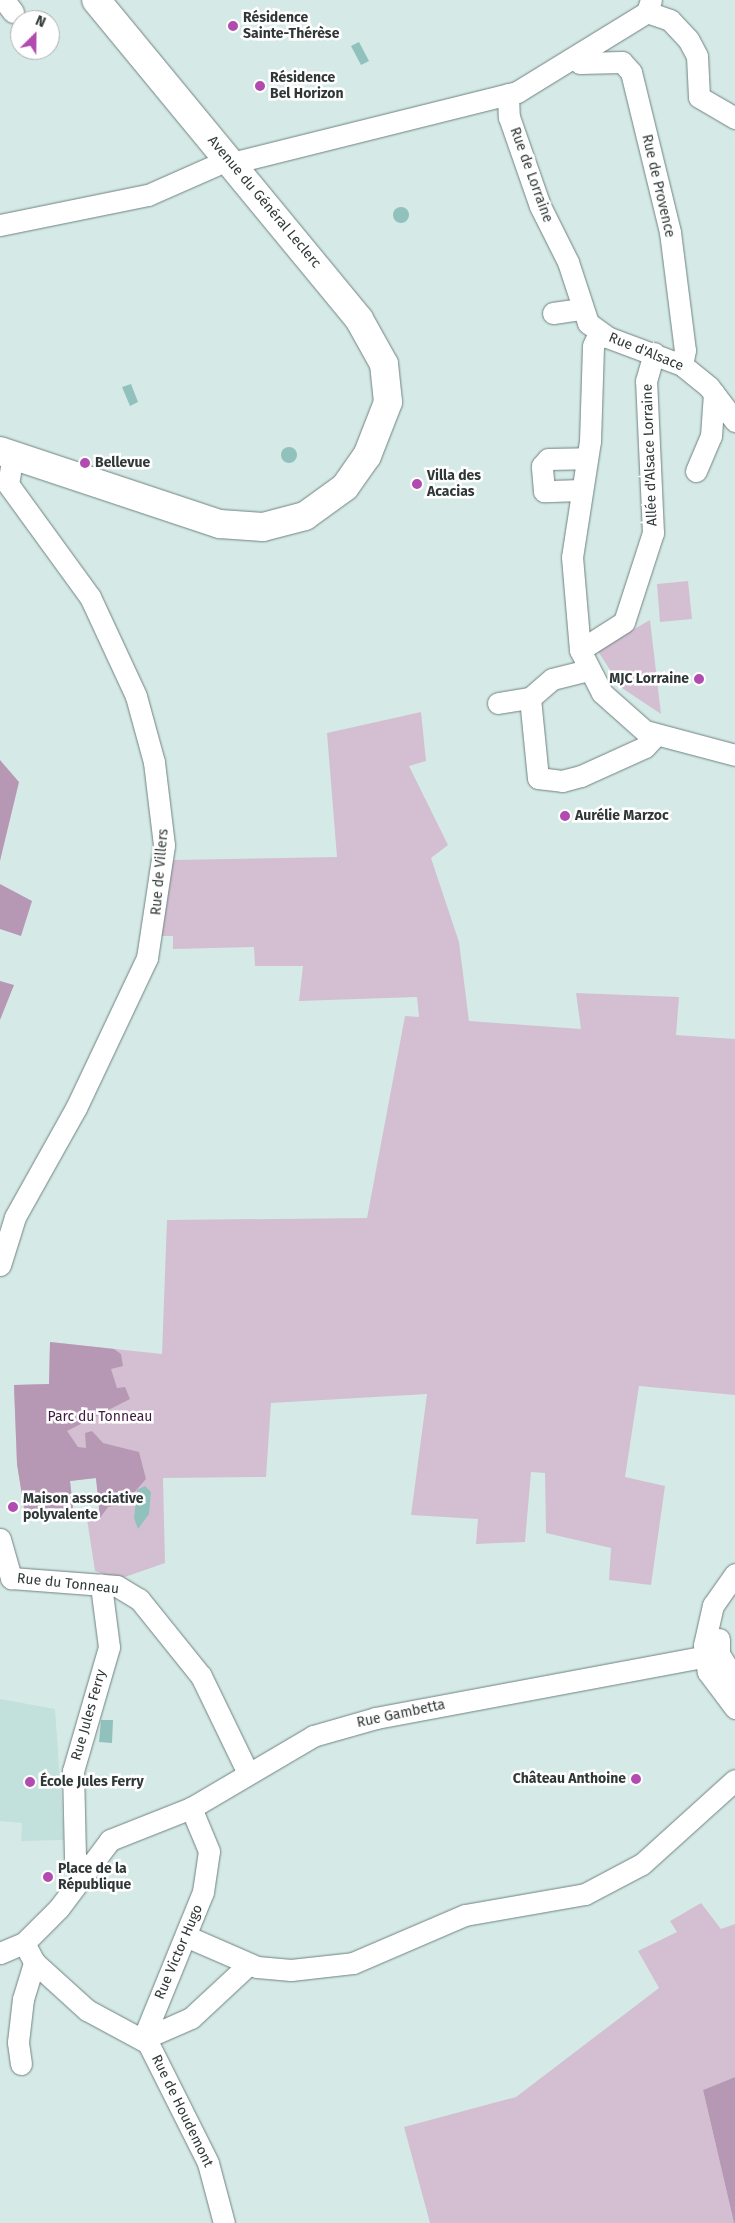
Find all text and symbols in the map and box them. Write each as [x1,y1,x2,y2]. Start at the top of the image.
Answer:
north arrow [10,10,60,60]
place label: Résidence Sainte-Thérèse [243,10,339,42]
text: N [33,12,48,31]
marker: Résidence Sainte-Thérèse [227,20,239,32]
place label: Résidence Bel Horizon [270,70,343,102]
marker: Résidence Bel Horizon [254,80,266,92]
street label: Rue de Lorraine [506,125,556,225]
street label: Avenue du Général Leclerc [204,133,324,271]
street label: Rue de Provence [638,133,678,239]
street label: Rue d'Alsace [606,329,686,375]
street label: Allée d'Alsace Lorraine [639,383,661,527]
place label: Bellevue [95,455,150,471]
marker: Bellevue [79,457,91,469]
place label: Villa des Acacias [427,468,481,501]
marker: Villa des Acacias [411,478,423,490]
place label: MJC Lorraine [609,671,689,687]
marker: MJC Lorraine [693,673,705,685]
place label: Aurélie Marzoc [575,808,669,824]
marker: Aurélie Marzoc [559,810,571,822]
street label: Rue de Villers [148,828,172,916]
park label: Parc du Tonneau [48,1409,152,1425]
place label: Maison associative polyvalente [23,1491,144,1524]
marker: Maison associative polyvalente [7,1501,19,1513]
street label: Rue du Tonneau [16,1570,120,1598]
street label: Rue Jules Ferry [68,1668,110,1762]
street label: Rue Gambetta [355,1696,447,1732]
place label: Château Anthoine [513,1771,626,1787]
marker: Château Anthoine [630,1773,642,1785]
place label: École Jules Ferry [40,1774,144,1790]
marker: École Jules Ferry [24,1776,36,1788]
place label: Place de la République [58,1861,131,1894]
marker: Place de la République [42,1871,54,1883]
street label: Rue Victor Hugo [151,1902,207,2002]
street label: Rue de Houdemont [148,2052,216,2170]

